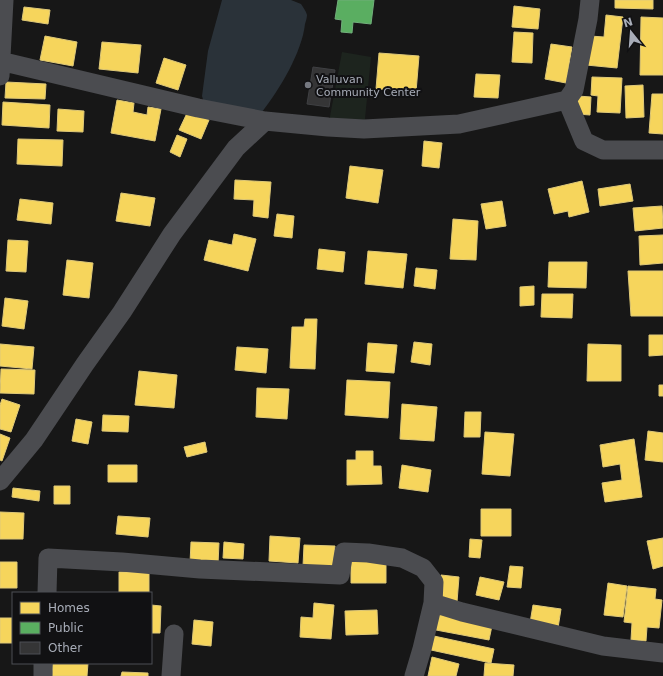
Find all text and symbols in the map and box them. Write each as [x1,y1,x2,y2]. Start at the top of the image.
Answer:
north arrow [611,12,651,52]
text: N [622,15,635,30]
place label: Valluvan Community Center [316,73,421,99]
marker: Valluvan Community Center [303,80,313,90]
legend [12,592,152,664]
text: Homes [48,601,90,615]
text: Public [48,621,84,635]
text: Other [48,641,82,655]

